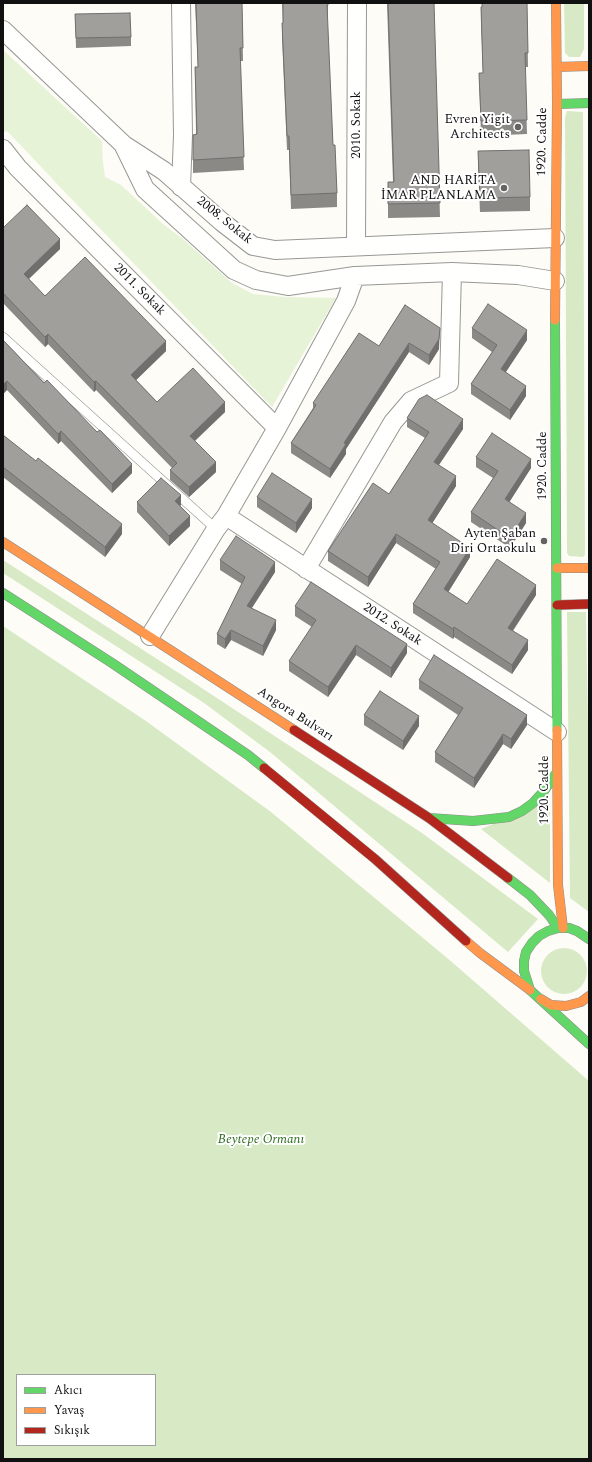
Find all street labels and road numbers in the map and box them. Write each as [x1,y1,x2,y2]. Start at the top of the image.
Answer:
street label: 2010. Sokak [349,91,365,159]
street label: 1920. Cadde [535,107,551,177]
street label: 2008. Sokak [193,194,255,248]
street label: 2011. Sokak [110,261,168,319]
street label: 1920. Cadde [535,431,551,501]
street label: 2012. Sokak [360,600,424,650]
street label: Angora Bulvarı [254,685,336,745]
street label: 1920. Cadde [537,755,553,825]

